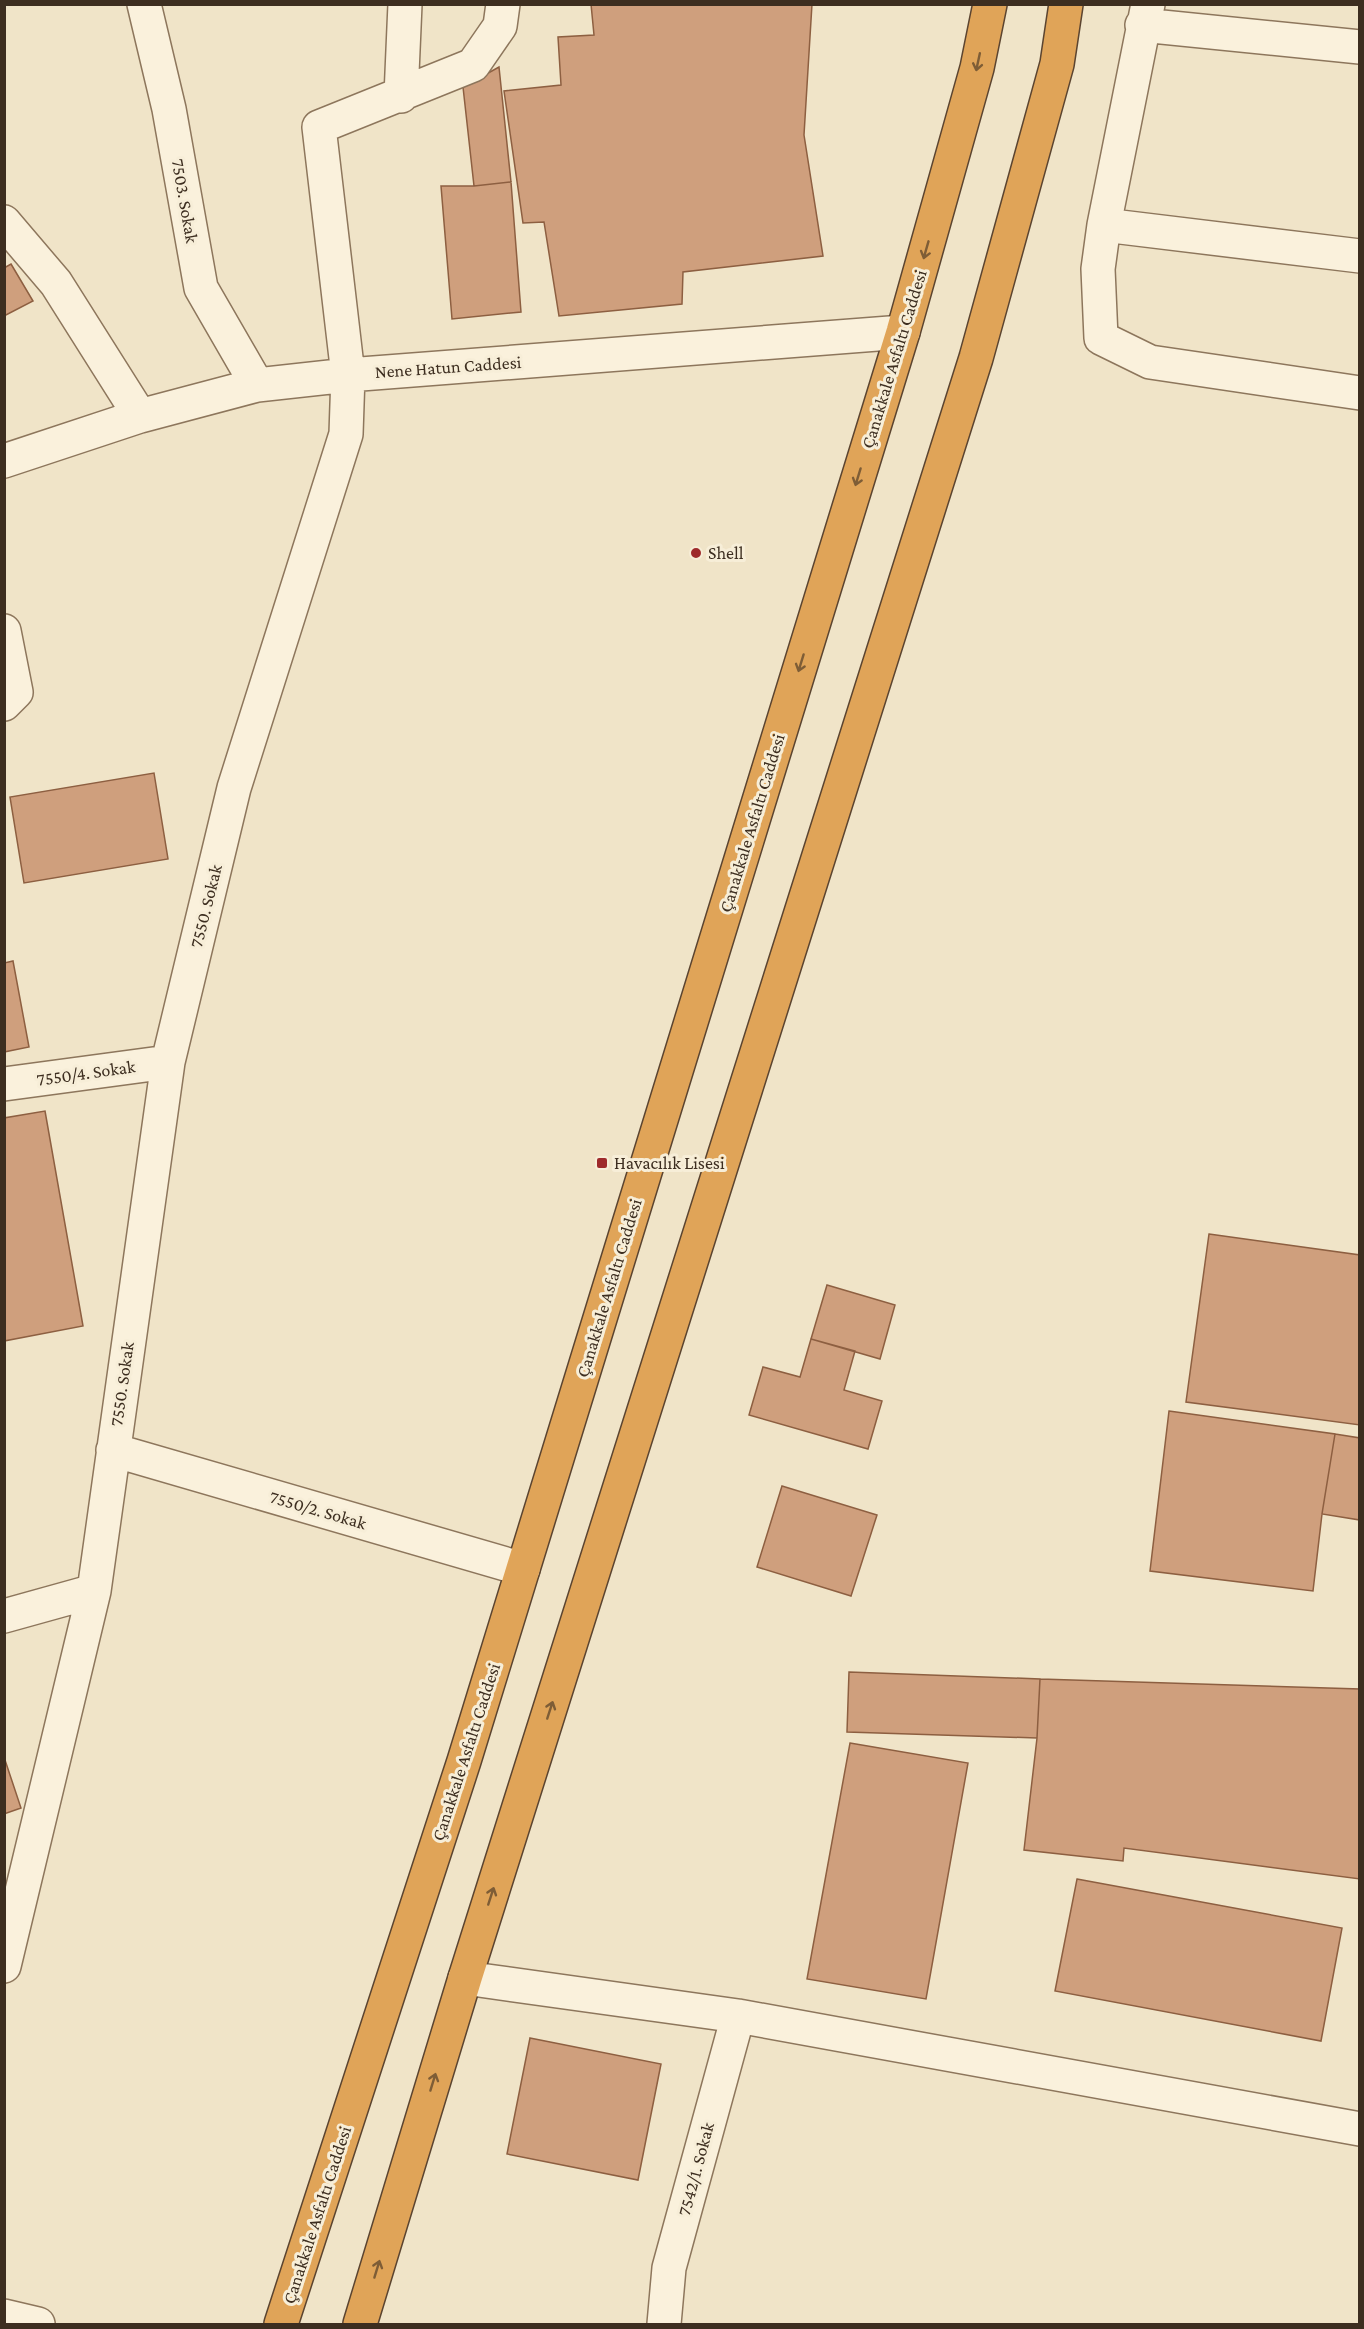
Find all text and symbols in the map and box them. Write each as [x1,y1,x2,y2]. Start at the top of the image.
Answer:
one-way arrow [972,52,983,71]
street label: 7503. Sokak [168,157,202,245]
one-way arrow [920,240,931,259]
street label: Çanakkale Asfaltı Caddesi [857,267,931,451]
street label: Nene Hatun Caddesi [374,352,522,382]
one-way arrow [852,467,863,486]
place label: Shell [708,543,744,563]
marker: Shell [689,546,703,560]
one-way arrow [795,653,806,672]
street label: Çanakkale Asfaltı Caddesi [715,731,789,915]
street label: 7550. Sokak [186,862,226,950]
street label: 7550/4. Sokak [35,1056,137,1090]
place label: Havacılık Lisesi [614,1153,725,1173]
marker: Havacılık Lisesi [595,1156,609,1170]
street label: Çanakkale Asfaltı Caddesi [572,1196,646,1380]
street label: 7550. Sokak [106,1340,138,1427]
street label: 7550/2. Sokak [267,1487,369,1533]
street label: Çanakkale Asfaltı Caddesi [428,1660,504,1843]
one-way arrow [545,1701,556,1720]
one-way arrow [486,1887,497,1906]
one-way arrow [428,2073,439,2092]
street label: 7542/1. Sokak [674,2120,718,2218]
street label: Çanakkale Asfaltı Caddesi [279,2123,355,2306]
one-way arrow [372,2259,383,2278]

